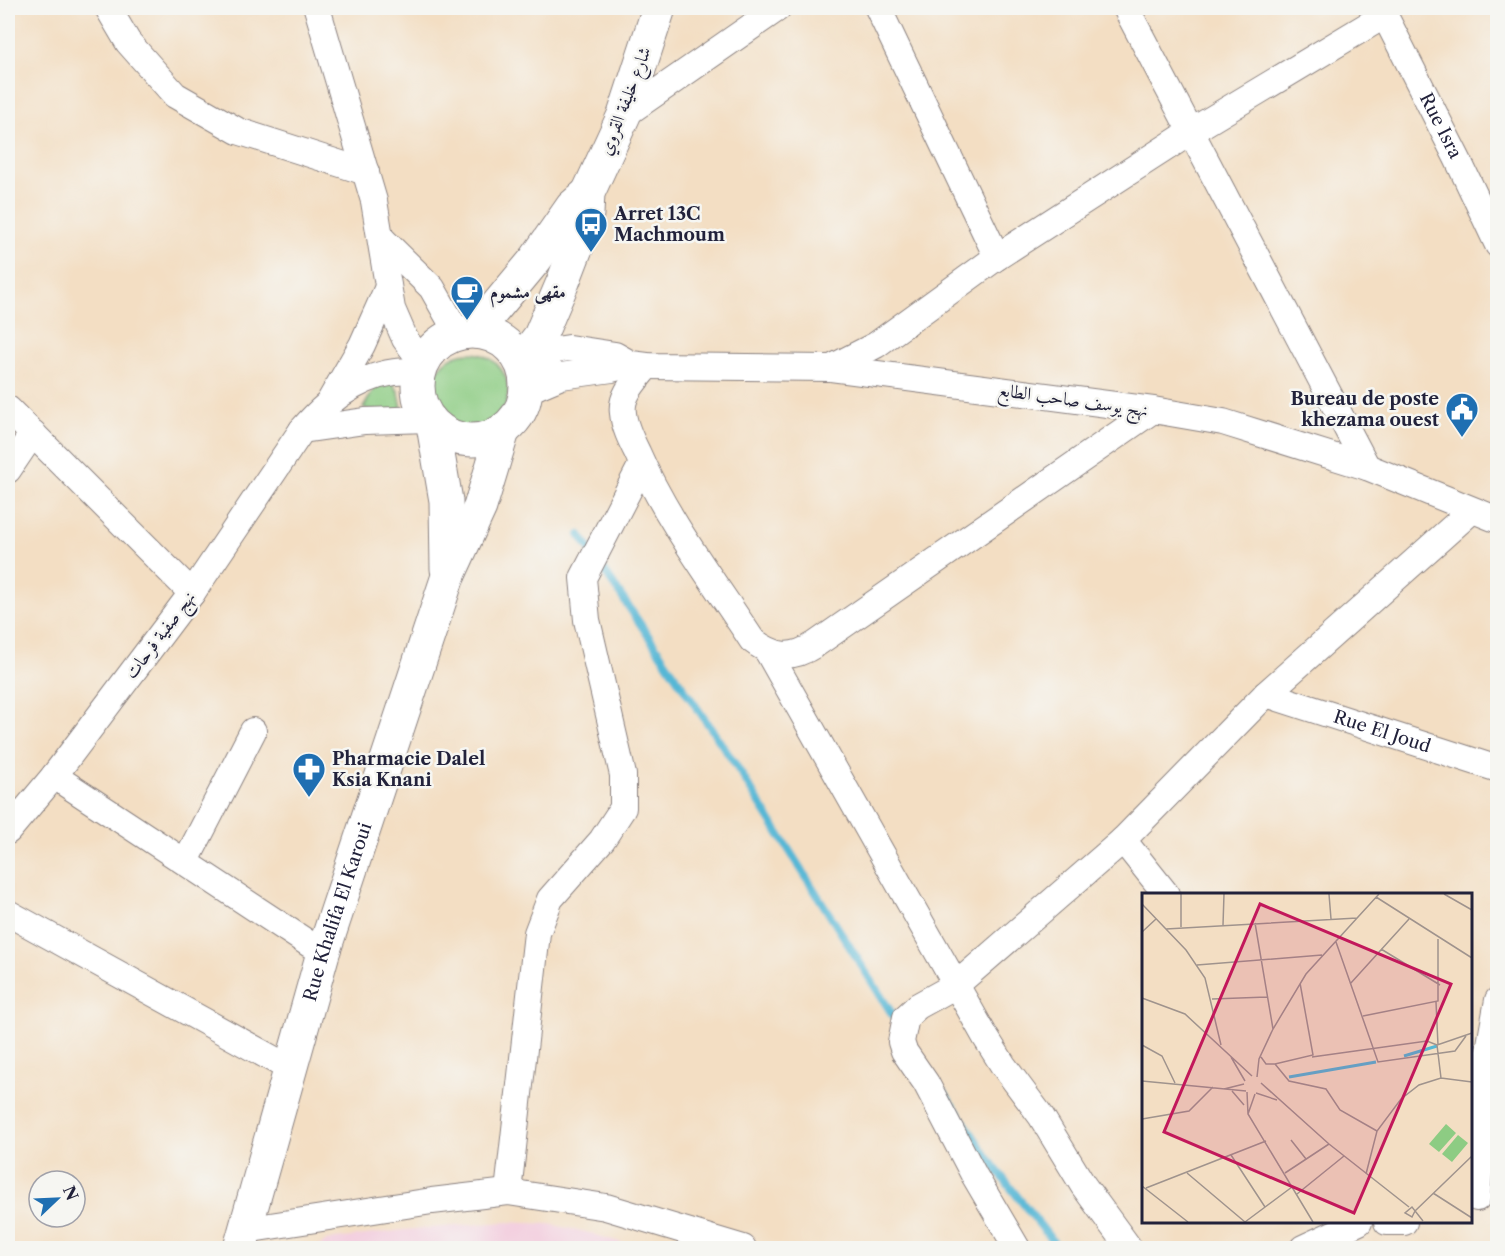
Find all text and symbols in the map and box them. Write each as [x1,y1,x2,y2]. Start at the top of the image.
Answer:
street label: شارع خليفة القروي [594,44,659,160]
street label: Rue Isra [1415,89,1467,163]
place label: Arret 13C Machmoum [613,203,725,246]
bus stop icon: Arret 13C Machmoum [573,206,609,253]
cafe icon: مقهى مشموم [449,274,485,321]
place label: مقهى مشموم [490,281,566,308]
street label: نهج يوسف صاحب الطابع [996,379,1149,426]
place label: Bureau de poste khezama ouest [1290,388,1440,431]
public building icon: Bureau de poste khezama ouest [1444,391,1480,438]
street label: نهج صفية فرحات [120,587,204,686]
street label: Rue El Joud [1331,706,1434,758]
place label: Pharmacie Dalel Ksia Knani [332,748,485,791]
pharmacy icon: Pharmacie Dalel Ksia Knani [291,751,327,798]
street label: Rue Khalifa El Karoui [299,819,377,1004]
inset map [1142,893,1472,1223]
north arrow [27,1169,87,1229]
text: N [59,1183,83,1204]

